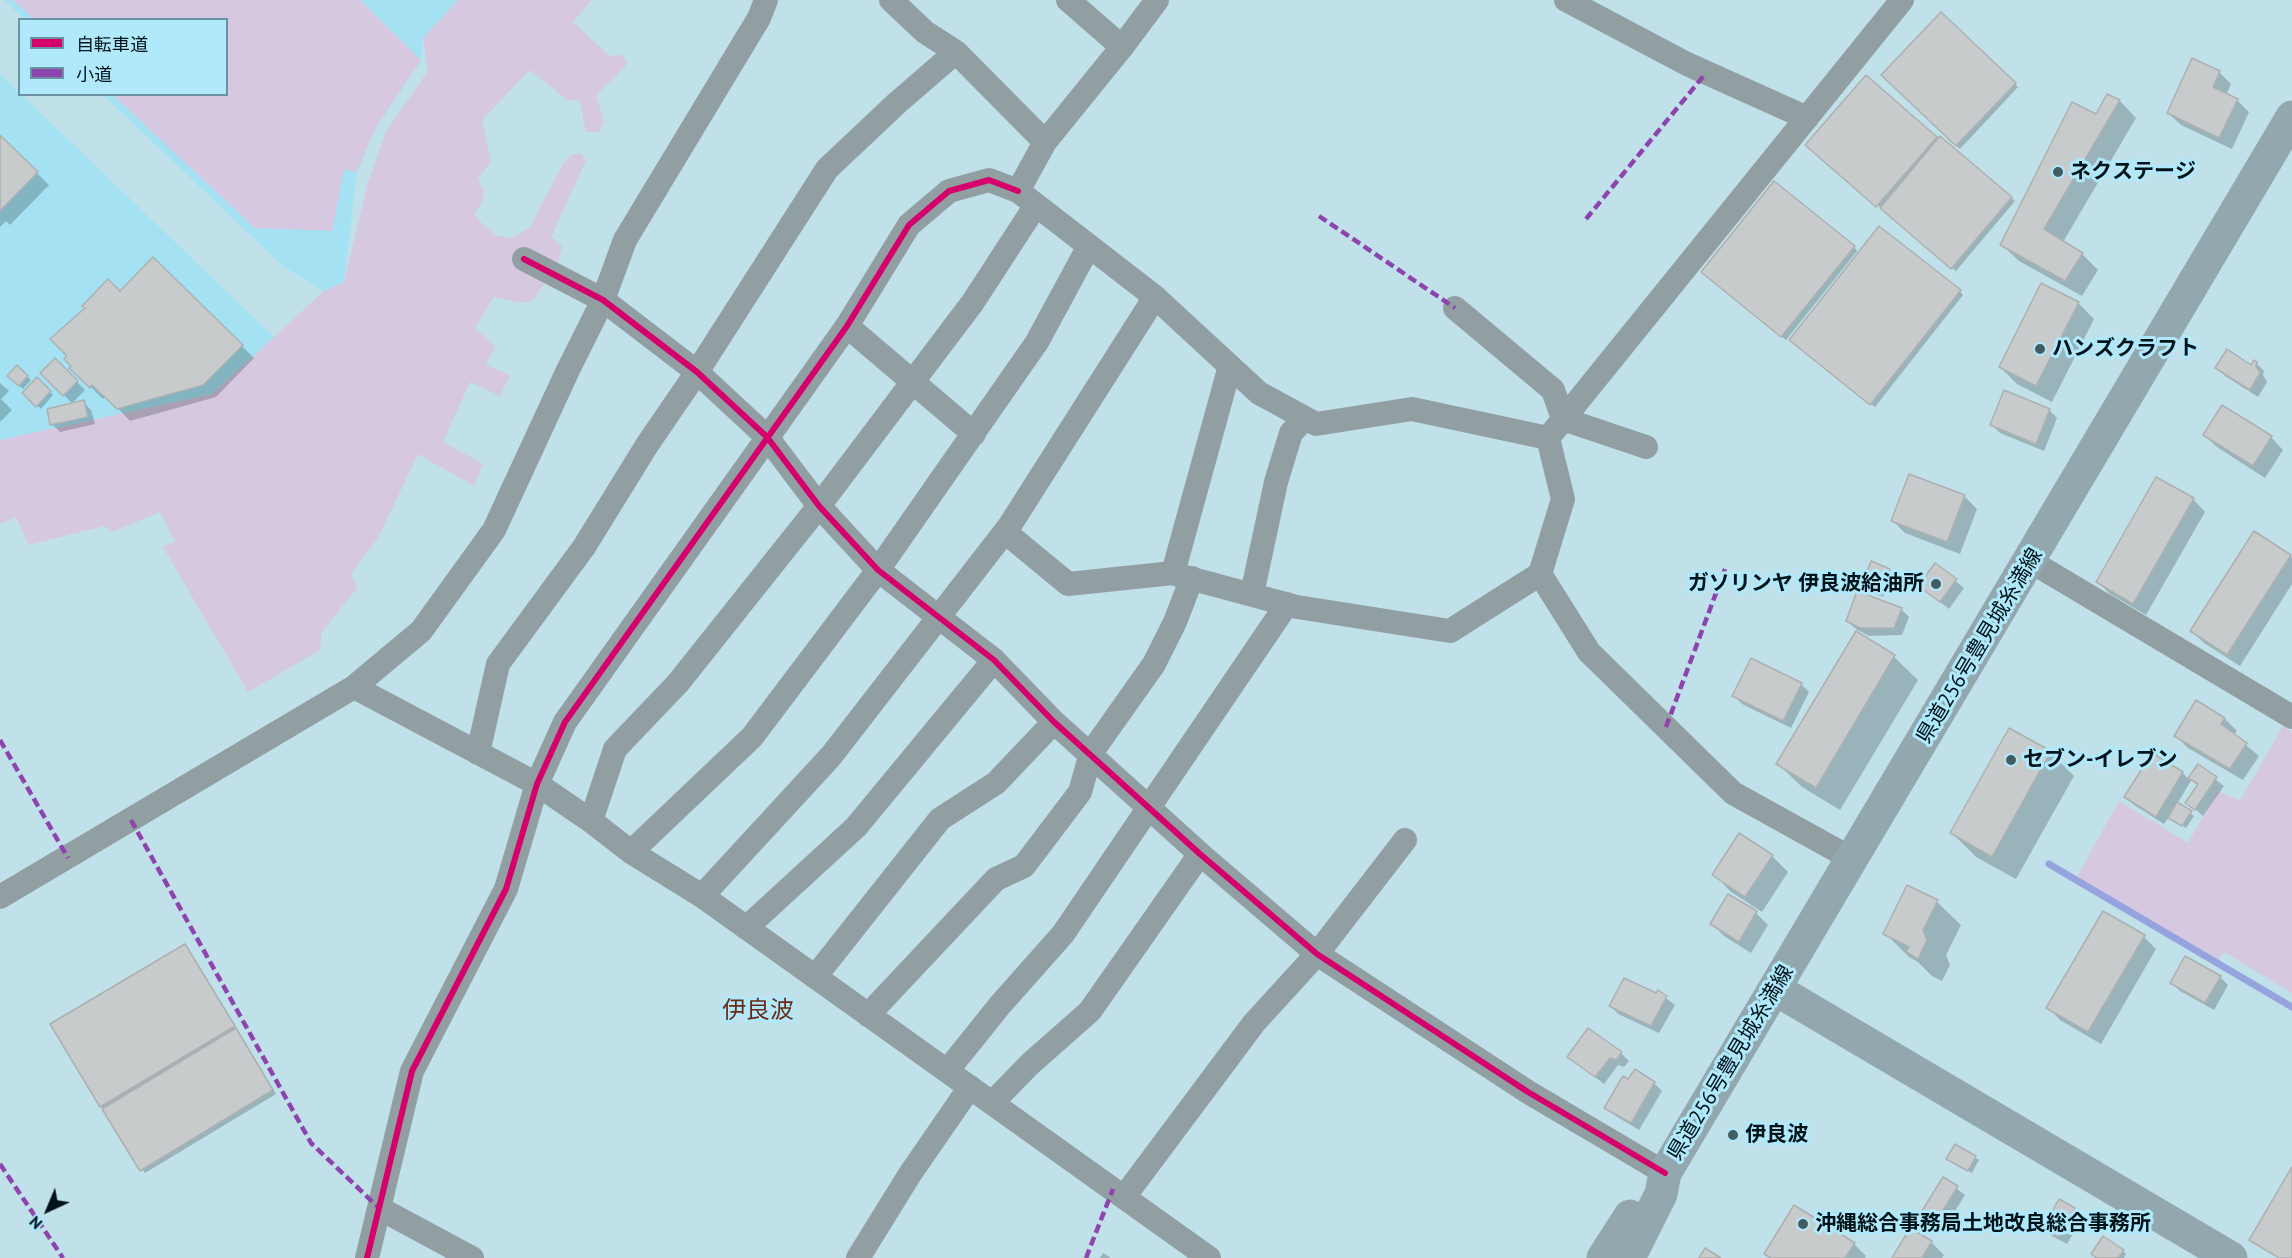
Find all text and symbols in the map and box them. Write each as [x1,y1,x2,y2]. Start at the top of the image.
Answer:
legend [18,18,228,96]
text: 自転車道 [76,33,148,56]
text: 小道 [76,63,112,86]
place label: ネクステージ [2070,159,2196,185]
marker: ネクステージ [2051,165,2065,179]
place label: ハンズクラフト [2052,336,2199,362]
marker: ハンズクラフト [2033,342,2047,356]
street label: 県道256号豊見城糸満線 [1912,544,2048,748]
place label: ガソリンヤ 伊良波給油所 [1688,571,1924,597]
marker: ガソリンヤ 伊良波給油所 [1929,577,1943,591]
place label: セブン-イレブン [2023,747,2178,773]
marker: セブン-イレブン [2004,753,2018,767]
street label: 県道256号豊見城糸満線 [1663,961,1799,1165]
district label: 伊良波 [722,997,794,1025]
place label: 伊良波 [1745,1122,1808,1148]
marker: 伊良波 [1726,1128,1740,1142]
north arrow [18,1180,78,1240]
place label: 沖縄総合事務局土地改良総合事務所 [1815,1211,2151,1237]
text: N [25,1212,46,1234]
marker: 沖縄総合事務局土地改良総合事務所 [1796,1217,1810,1231]

